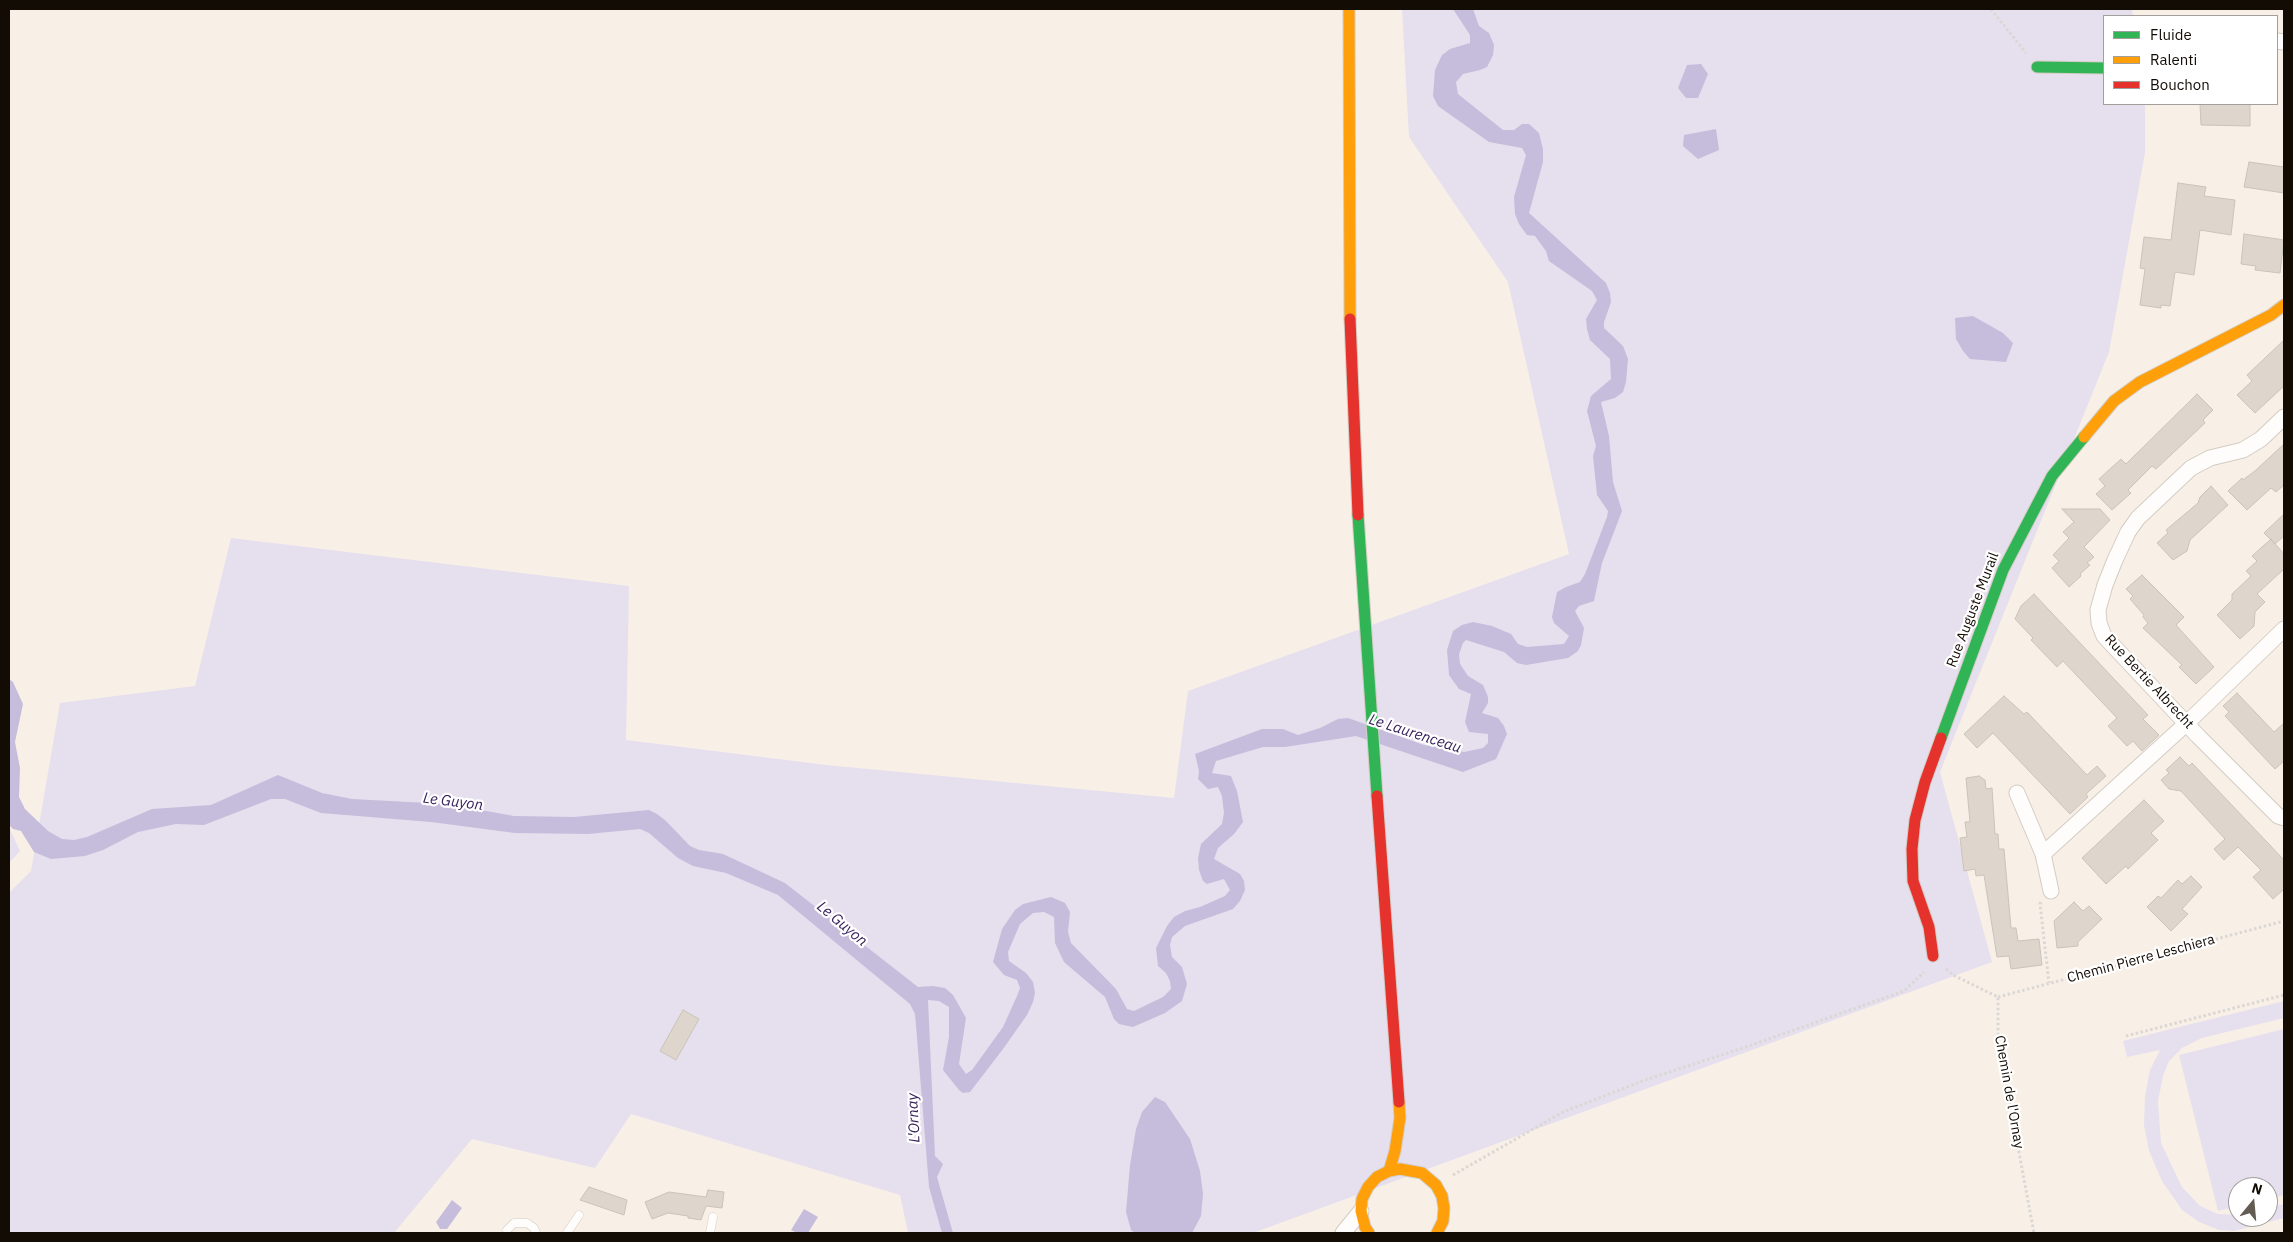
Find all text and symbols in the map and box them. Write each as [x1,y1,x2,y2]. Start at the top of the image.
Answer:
legend [2103,15,2278,105]
text: Fluide [2150,25,2192,44]
text: Ralenti [2150,50,2197,69]
text: Bouchon [2150,75,2210,94]
street label: Rue Auguste Murail [1943,550,2003,670]
street label: Rue Bertie Albrecht [2101,631,2197,733]
water label: Le Laurenceau [1367,711,1463,757]
water label: Le Guyon [422,789,484,815]
water label: Le Guyon [813,898,871,950]
street label: Chemin Pierre Leschiera [2065,931,2217,987]
street label: Chemin de l'Ornay [1991,1034,2027,1150]
water label: L'Ornay [904,1093,924,1143]
north arrow [2228,1177,2278,1227]
text: N [2250,1179,2265,1199]

